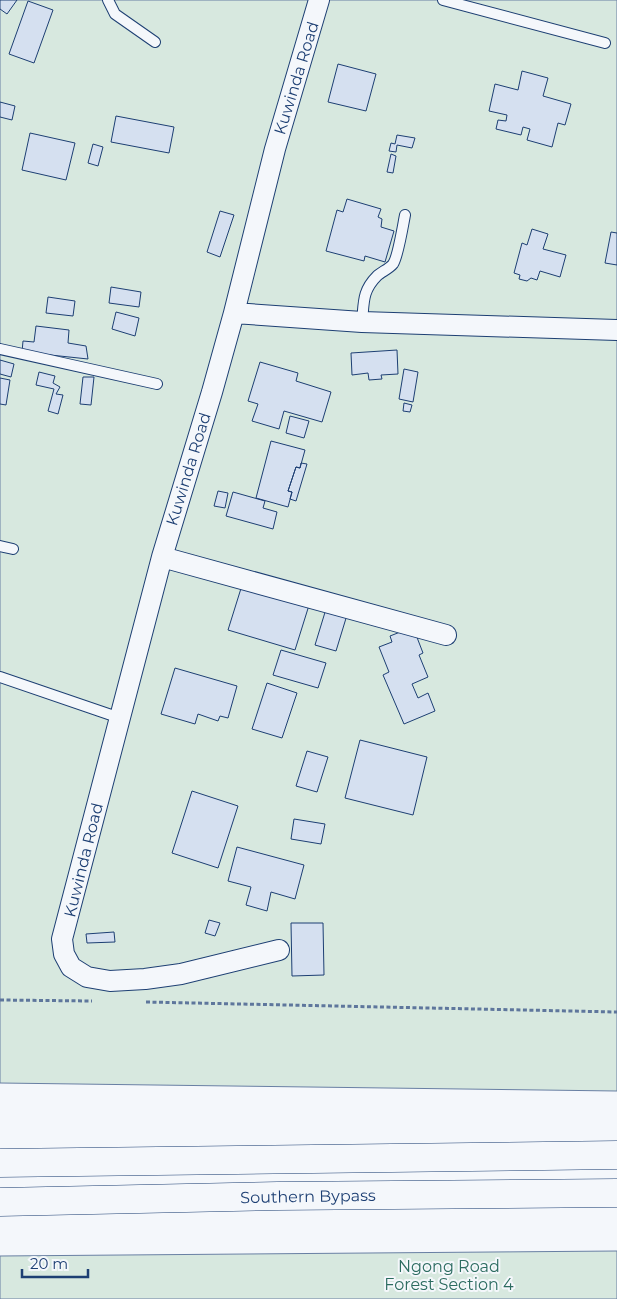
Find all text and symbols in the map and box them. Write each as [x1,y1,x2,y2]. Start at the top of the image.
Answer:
street label: Kuwinda Road [270,19,323,137]
street label: Kuwinda Road [162,410,215,528]
street label: Kuwinda Road [60,801,107,919]
street label: Southern Bypass [240,1186,376,1207]
scale bar [22,1246,89,1278]
text: 20 m [30,1254,68,1273]
park label: Ngong Road Forest Section 4 [384,1257,514,1294]

